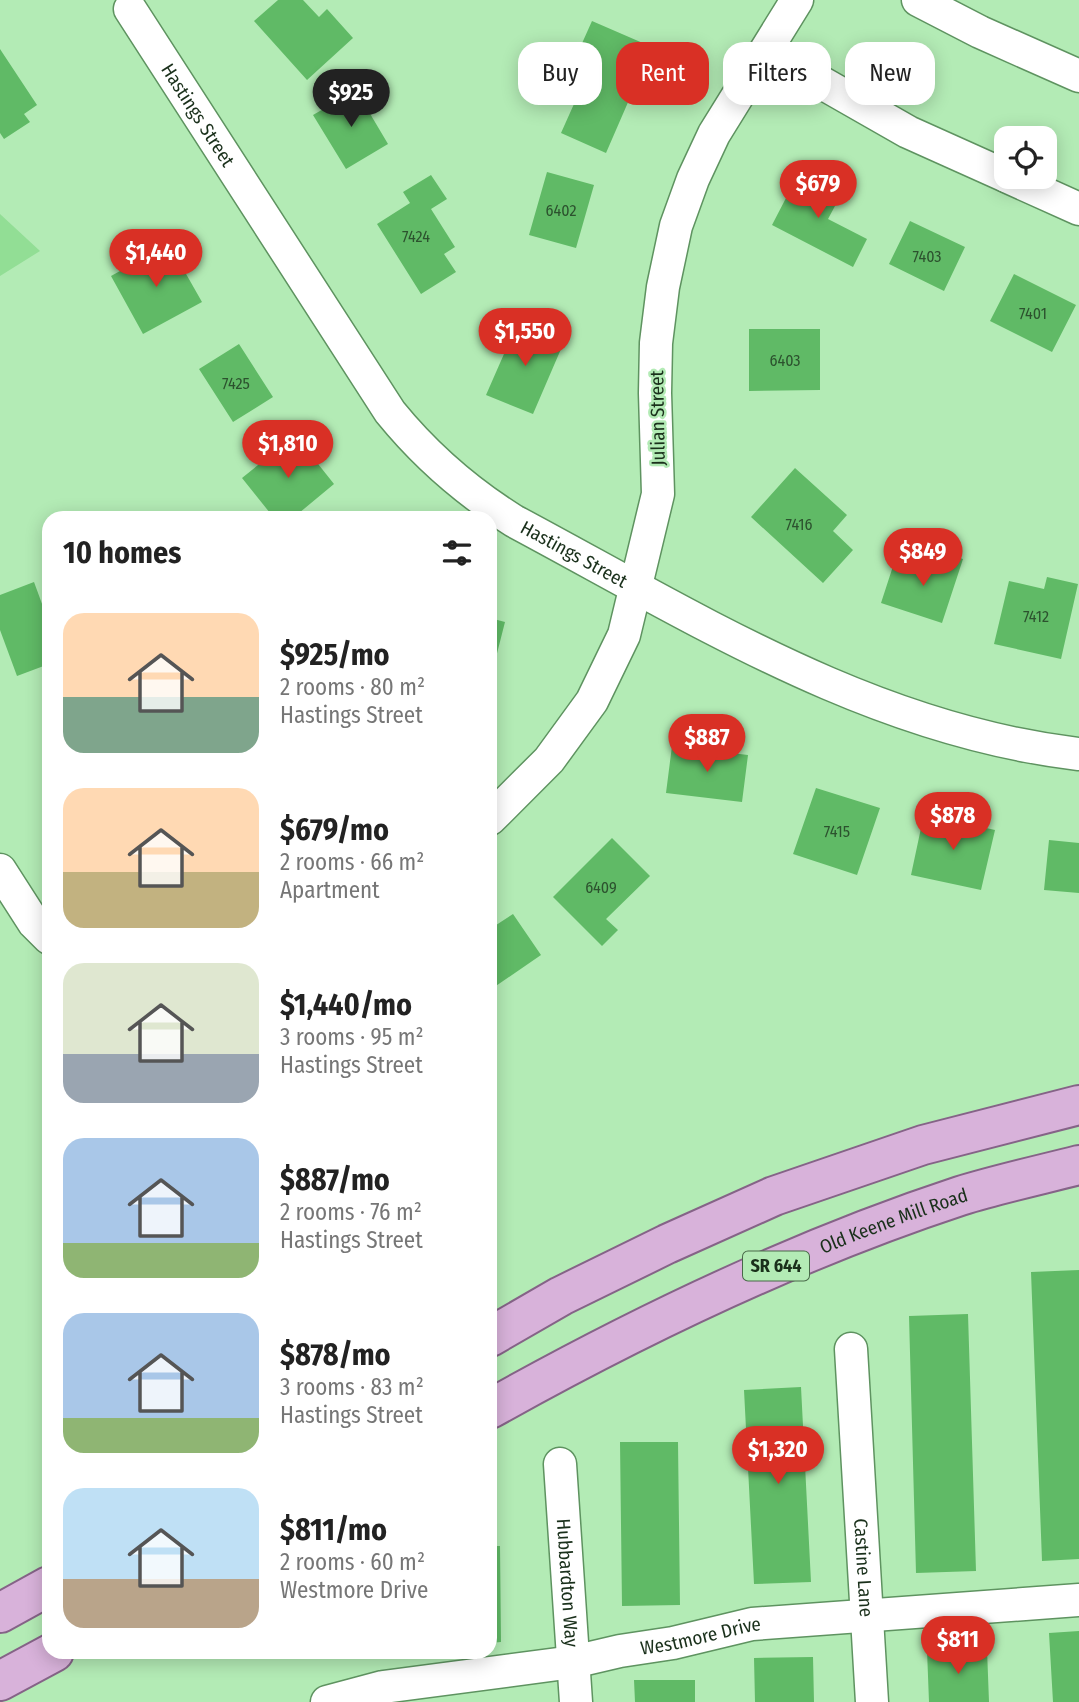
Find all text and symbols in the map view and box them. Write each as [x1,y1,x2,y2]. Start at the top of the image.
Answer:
chip: Buy [518,42,602,105]
chip: Rent [616,42,709,105]
chip: Filters [723,42,831,105]
chip: New [845,42,935,105]
street label: Hastings Street [156,59,240,172]
pin: $925 [310,69,392,129]
text: $925 [329,78,373,106]
map controls [994,126,1057,189]
button: locate [994,126,1057,189]
pin: $679 [777,160,859,220]
text: $679 [796,169,840,197]
house number: 6402 [546,201,576,220]
house number: 7424 [402,227,430,246]
pin: $1,440 [99,230,213,289]
text: $1,440 [125,238,187,266]
house number: 7403 [912,247,942,266]
house number: 7401 [1019,304,1047,323]
pin: $1,550 [468,308,582,368]
text: $1,550 [495,317,555,345]
house number: 6403 [769,351,801,370]
street label: Julian Street [645,369,670,466]
house number: 7425 [222,374,250,393]
pin: $1,810 [231,420,345,480]
text: $1,810 [258,429,318,457]
house number: 7416 [785,515,813,534]
street label: Hastings Street [517,516,632,593]
pin: $849 [882,528,964,588]
icon: filters [438,534,476,572]
text: 10 homes [63,535,181,571]
text: $849 [900,537,946,565]
house number: 7412 [1023,607,1049,626]
text: $925/mo [280,637,390,673]
icon: home [119,641,203,725]
text: 2 rooms · 80 m² [280,673,425,701]
text: Hastings Street [280,701,423,729]
pin: $887 [666,714,748,774]
text: $887 [684,723,730,751]
pin: $878 [912,792,994,852]
text: $878 [931,801,975,829]
text: $679/mo [280,812,389,848]
icon: home [119,816,203,900]
house number: 7415 [824,822,850,841]
text: 2 rooms · 66 m² [280,848,424,876]
text: Apartment [280,876,380,904]
house number: 6409 [585,878,617,897]
text: $1,440/mo [280,987,412,1023]
icon: home [119,991,203,1075]
text: 3 rooms · 95 m² [280,1023,424,1051]
text: Hastings Street [280,1051,423,1079]
text: $887/mo [280,1162,390,1198]
icon: home [119,1166,203,1250]
street label: Old Keene Mill Road [816,1183,970,1259]
text: 2 rooms · 76 m² [280,1198,422,1226]
text: Hastings Street [280,1226,423,1254]
road number: SR 644 [743,1252,809,1280]
text: $878/mo [280,1337,391,1373]
icon: home [119,1341,203,1425]
text: 3 rooms · 83 m² [280,1373,424,1401]
text: Hastings Street [280,1401,423,1429]
pin: $1,320 [721,1426,835,1486]
text: $1,320 [748,1435,808,1463]
text: $811/mo [280,1512,387,1548]
icon: home [119,1516,203,1600]
street label: Hubbardton Way [552,1518,583,1648]
street label: Castine Lane [849,1518,878,1618]
text: 2 rooms · 60 m² [280,1548,425,1576]
text: Westmore Drive [280,1576,428,1604]
street label: Westmore Drive [639,1612,761,1660]
pin: $811 [917,1616,999,1676]
text: $811 [937,1625,979,1653]

